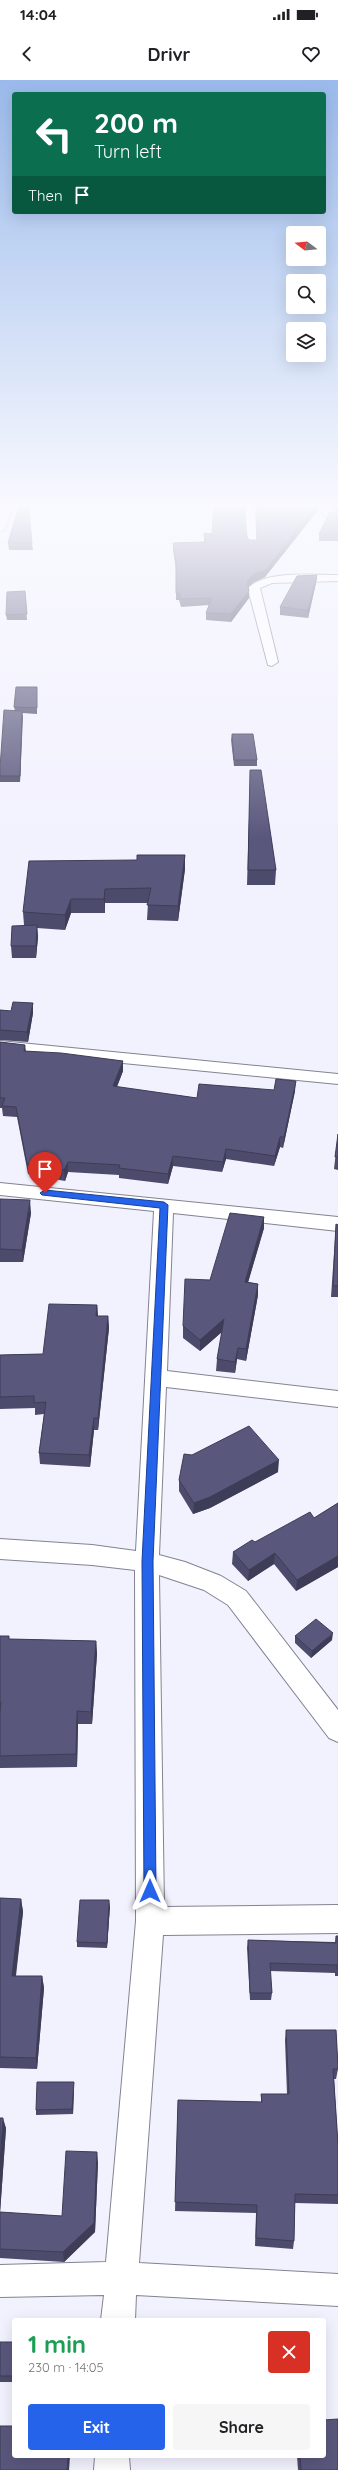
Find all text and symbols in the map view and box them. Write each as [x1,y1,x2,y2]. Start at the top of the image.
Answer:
text: 14:04 [20,5,57,24]
icon: back [16,43,38,65]
text: Drivr [148,43,190,66]
icon: heart [300,43,322,65]
text: 200 m [94,105,178,140]
icon: left [28,108,80,160]
text: Turn left [94,140,162,163]
icon: arrive [71,184,93,206]
text: Then [28,186,63,205]
north arrow [286,226,326,266]
map controls [286,226,326,362]
button: search [286,274,326,314]
button: layers [286,322,326,362]
pin [28,1152,62,1193]
icon: arrive [34,1158,56,1180]
position arrow [129,1870,171,1912]
text: 1 min [28,2329,86,2359]
button: close [268,2331,310,2373]
text: 230 m · 14:05 [28,2359,104,2375]
button: Exit [28,2404,165,2450]
button: Share [173,2404,310,2450]

